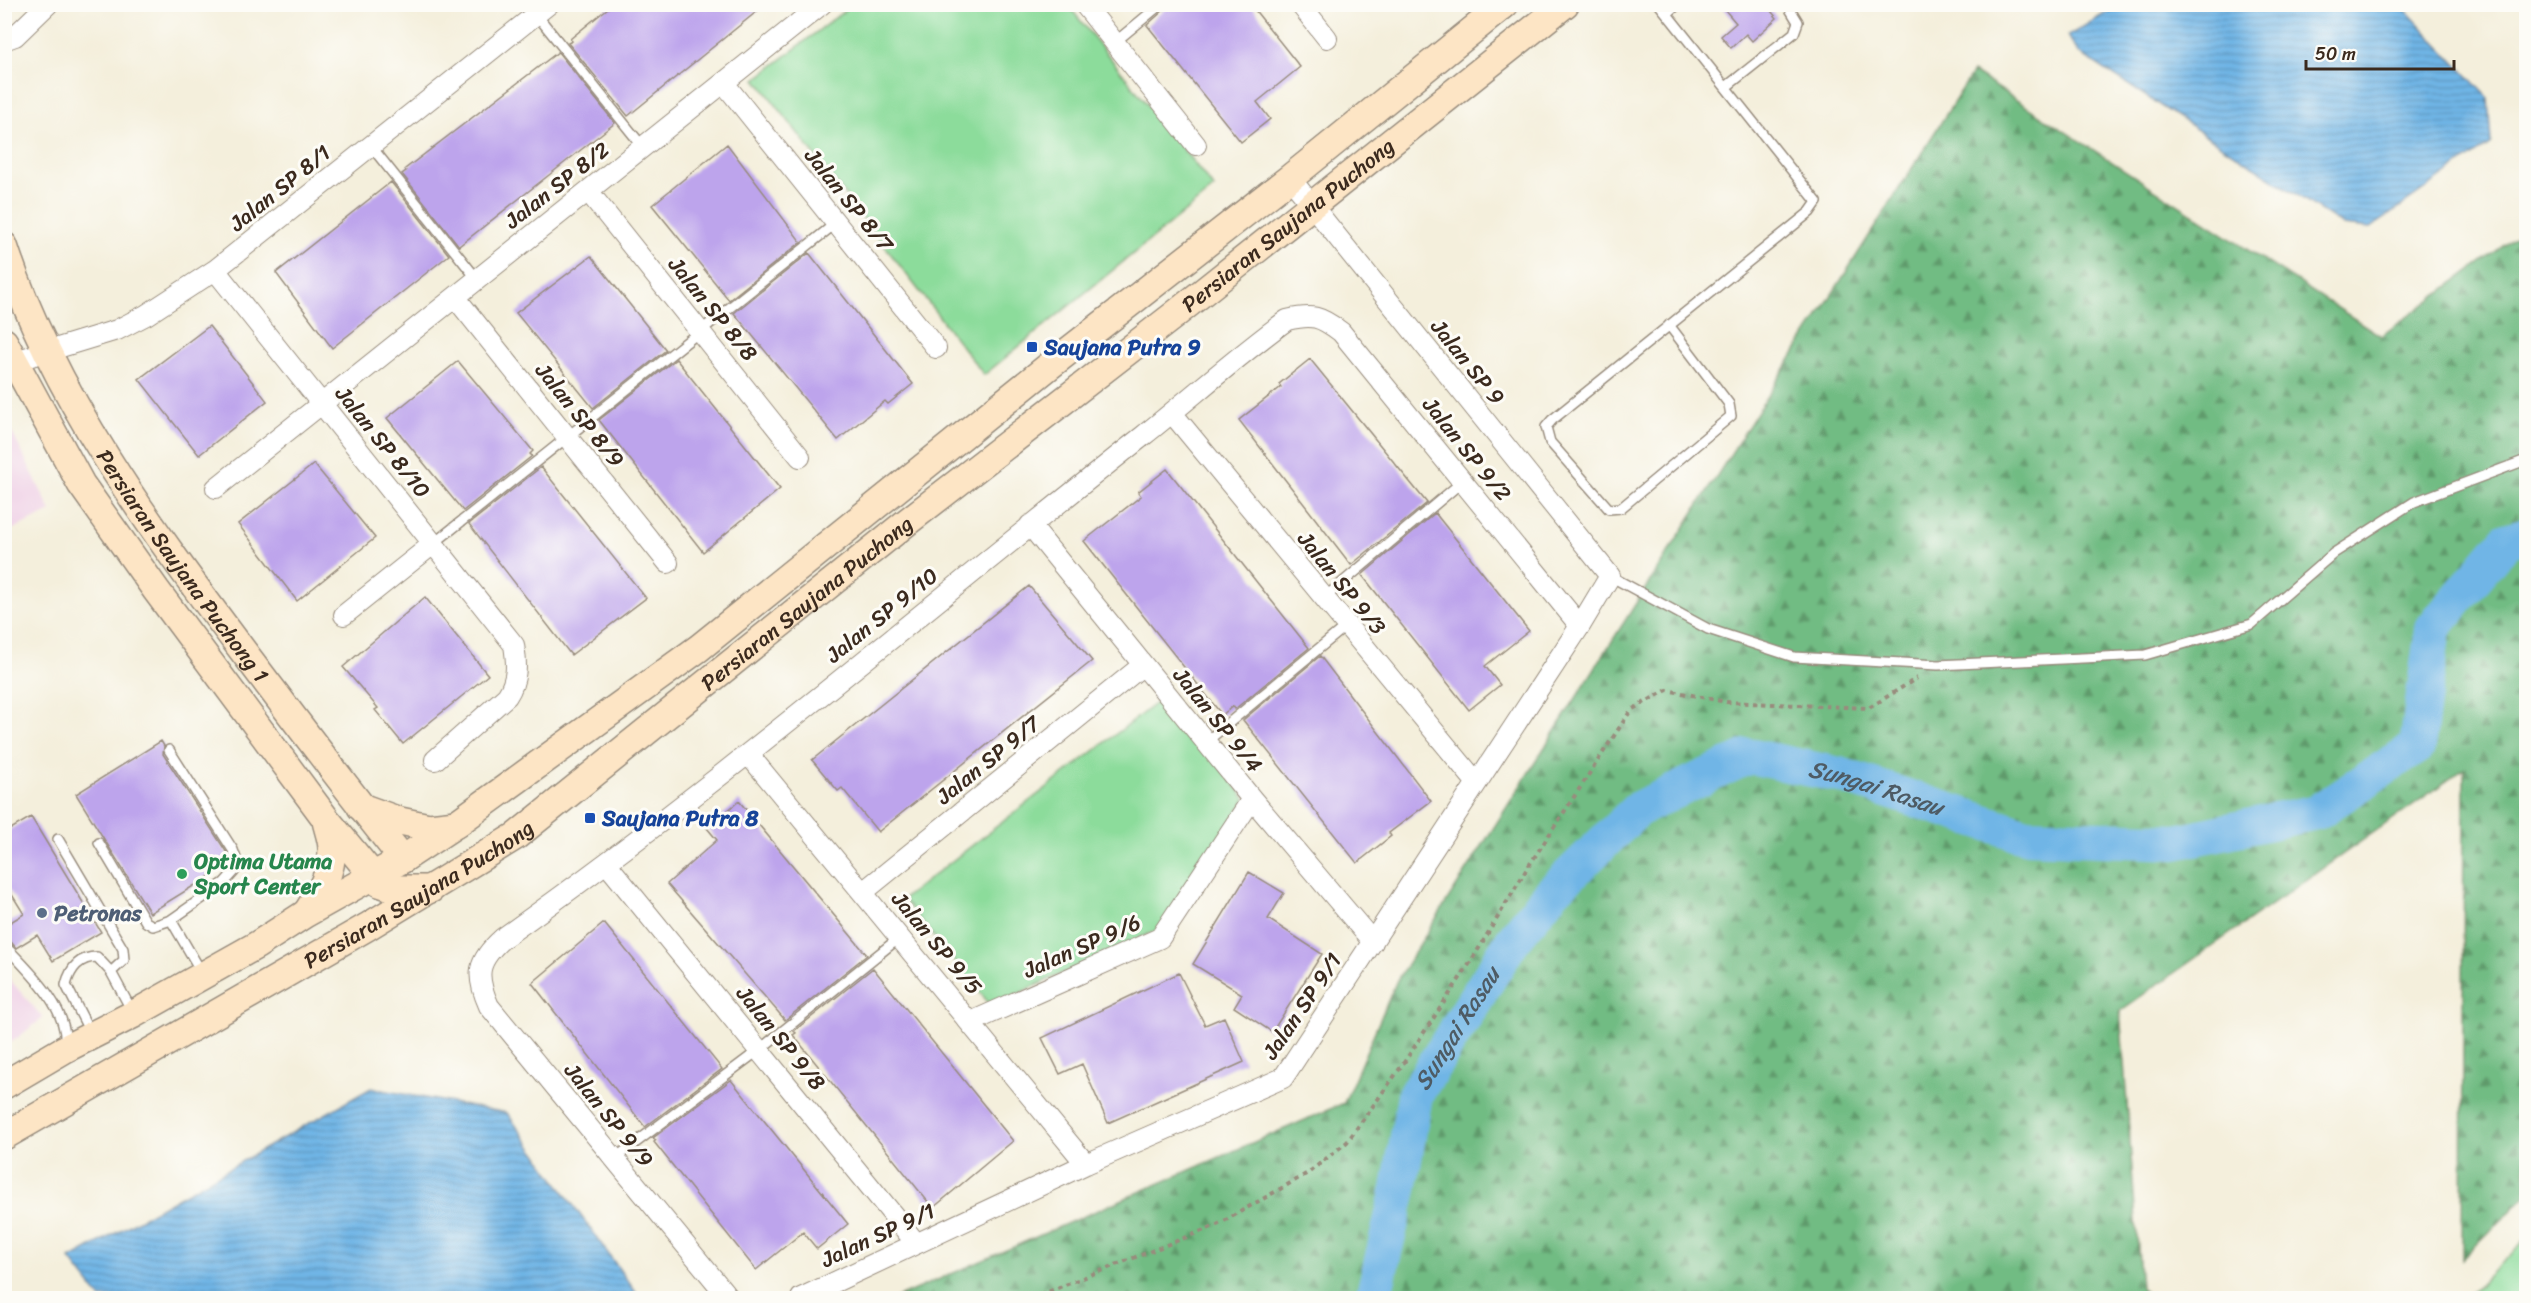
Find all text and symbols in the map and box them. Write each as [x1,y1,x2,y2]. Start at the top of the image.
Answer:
scale bar [2306,33,2454,71]
text: 50 m [2315,38,2356,70]
street label: Persiaran Saujana Puchong [1172,127,1403,322]
street label: Jalan SP 8/2 [495,131,619,240]
street label: Jalan SP 8/1 [220,134,340,242]
street label: Jalan SP 8/7 [794,138,904,262]
street label: Jalan SP 8/8 [658,247,768,370]
street label: Jalan SP 9 [1420,309,1515,414]
place label: Saujana Putra 9 [1043,328,1201,367]
marker: Saujana Putra 9 [1025,340,1039,354]
street label: Jalan SP 8/9 [525,353,635,476]
street label: Jalan SP 8/10 [324,376,441,507]
street label: Jalan SP 9/2 [1412,387,1522,510]
street label: Persiaran Saujana Puchong 1 [86,441,280,691]
street label: Persiaran Saujana Puchong [691,505,922,701]
street label: Jalan SP 9/3 [1287,521,1396,644]
street label: Jalan SP 9/10 [816,557,947,674]
street label: Jalan SP 9/4 [1162,658,1273,782]
street label: Jalan SP 9/7 [926,704,1050,815]
water label: Sungai Rasau [1805,748,1952,829]
place label: Saujana Putra 8 [601,799,759,838]
street label: Persiaran Saujana Puchong [296,809,543,979]
marker: Saujana Putra 8 [583,811,597,825]
place label: Optima Utama Sport Center [193,842,332,906]
marker: Optima Utama Sport Center [175,867,189,881]
street label: Jalan SP 9/5 [881,881,993,1004]
place label: Petronas [54,894,142,933]
street label: Jalan SP 9/6 [1016,903,1147,990]
marker: Petronas [35,906,49,920]
street label: Jalan SP 9/1 [1251,944,1352,1068]
water label: Sungai Rasau [1402,956,1513,1099]
street label: Jalan SP 9/8 [726,976,836,1099]
street label: Jalan SP 9/9 [553,1053,664,1176]
street label: Jalan SP 9/1 [813,1191,942,1279]

